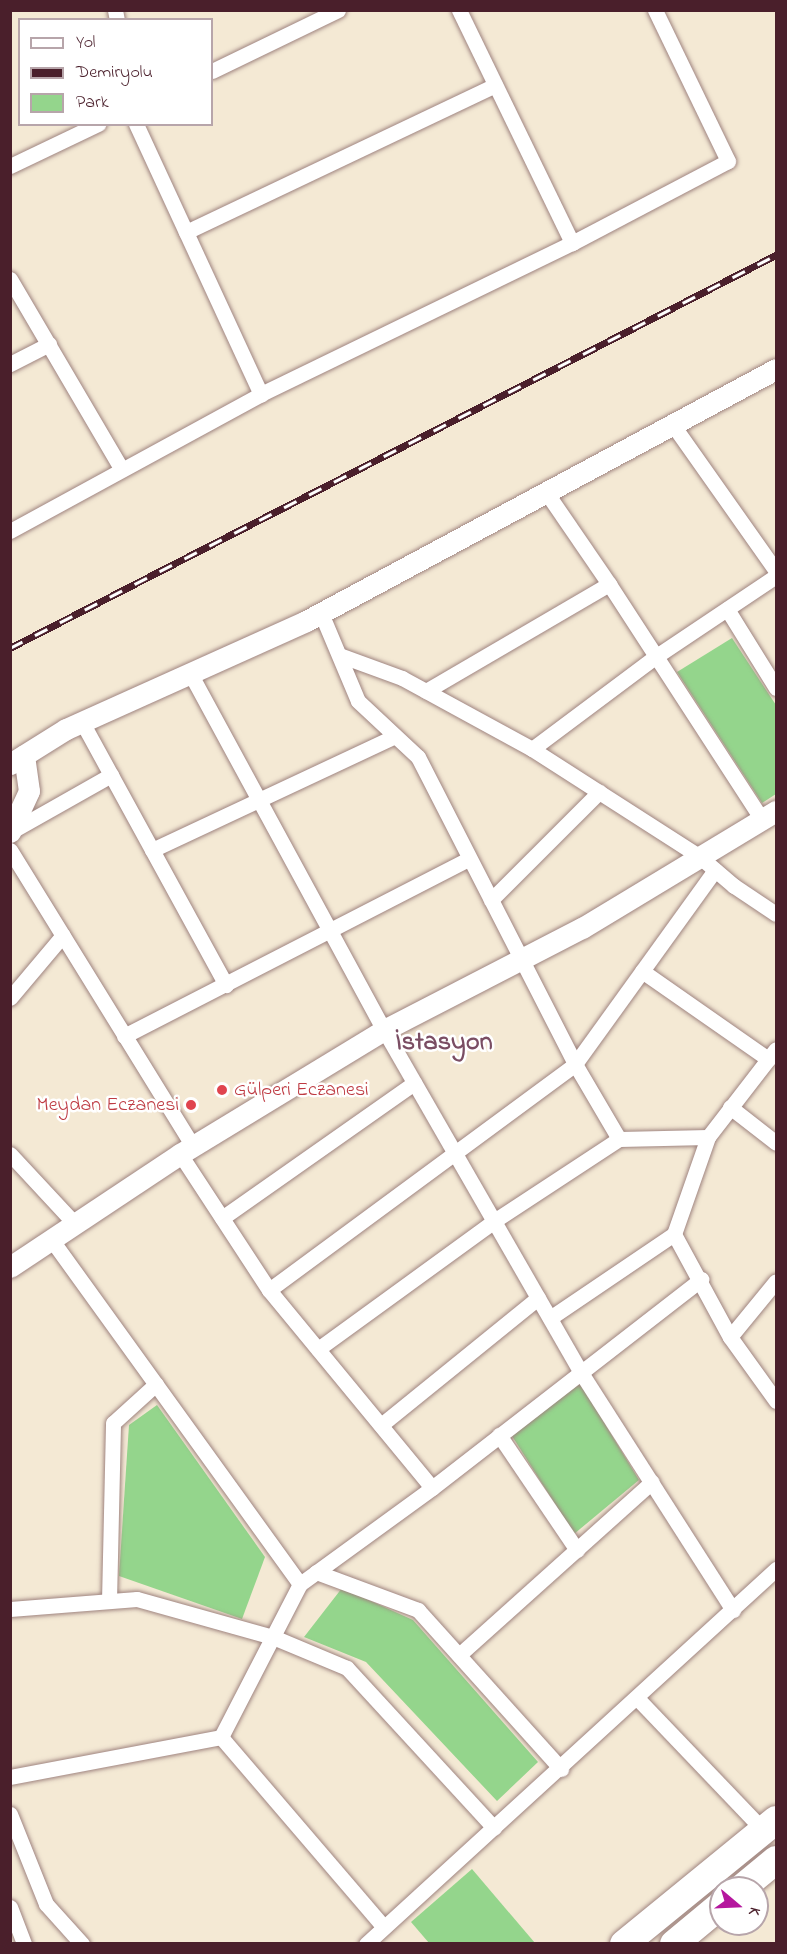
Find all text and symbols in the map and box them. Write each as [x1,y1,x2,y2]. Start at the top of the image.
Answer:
legend [18,18,213,126]
text: Yol [76,30,96,56]
text: Demiryolu [76,60,153,86]
text: Park [76,90,109,116]
district label: İstasyon [396,1028,492,1060]
place label: Gülperi Eczanesi [234,1078,369,1102]
marker: Gülperi Eczanesi [215,1083,229,1097]
place label: Meydan Eczanesi [37,1093,179,1117]
marker: Meydan Eczanesi [184,1098,198,1112]
north arrow [709,1876,769,1936]
text: K [742,1904,767,1919]

